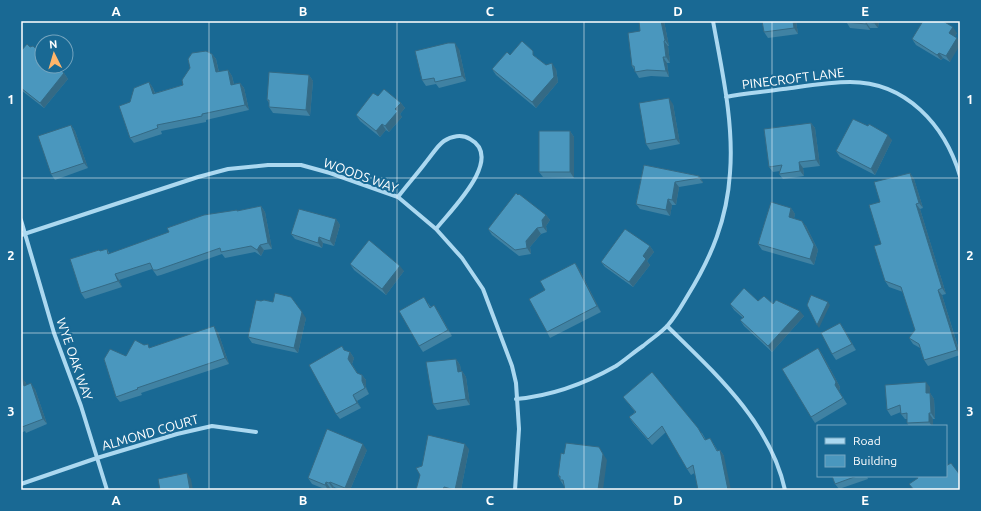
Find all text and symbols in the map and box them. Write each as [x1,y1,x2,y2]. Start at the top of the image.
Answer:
text: A [111,4,121,18]
text: B [299,4,308,18]
text: C [486,4,495,18]
text: D [673,4,683,18]
text: E [861,4,869,18]
north arrow [34,34,74,74]
text: N [49,38,58,50]
street label: PINECROFT LANE [741,65,845,91]
text: 1 [7,92,15,106]
text: 1 [966,92,974,106]
street label: WOODS WAY [322,155,401,195]
text: 2 [7,248,15,262]
text: 2 [966,248,974,262]
street label: WYE OAK WAY [54,316,96,403]
text: 3 [7,404,15,418]
text: 3 [966,404,974,418]
street label: ALMOND COURT [100,411,200,453]
legend [817,425,947,477]
text: Road [853,434,881,447]
text: Building [853,454,897,467]
text: A [111,493,121,507]
text: B [299,493,308,507]
text: C [486,493,495,507]
text: D [673,493,683,507]
text: E [861,493,869,507]

